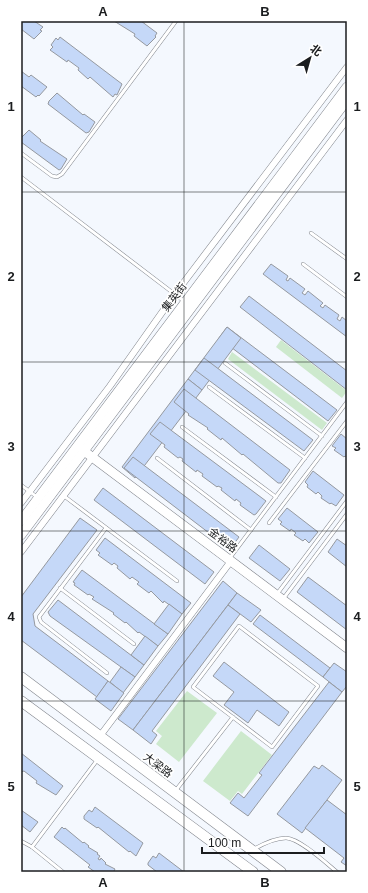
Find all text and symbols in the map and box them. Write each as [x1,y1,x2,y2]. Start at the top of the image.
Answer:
text: A [98,4,108,19]
text: B [260,4,270,19]
north arrow [290,38,330,78]
text: 北 [308,42,324,58]
text: 1 [7,99,15,114]
text: 1 [353,99,361,114]
text: 2 [7,269,15,284]
text: 2 [353,269,361,284]
street label: 集英街 [159,280,189,314]
text: 3 [7,439,15,454]
text: 3 [353,439,361,454]
street label: 金裕路 [206,525,240,555]
text: 4 [7,609,15,624]
text: 4 [353,609,361,624]
street label: 大梁路 [141,750,175,780]
text: 5 [7,779,15,794]
text: 5 [353,779,361,794]
scale bar [202,829,324,855]
text: 100 m [208,836,241,850]
text: A [98,875,108,890]
text: B [260,875,270,890]

